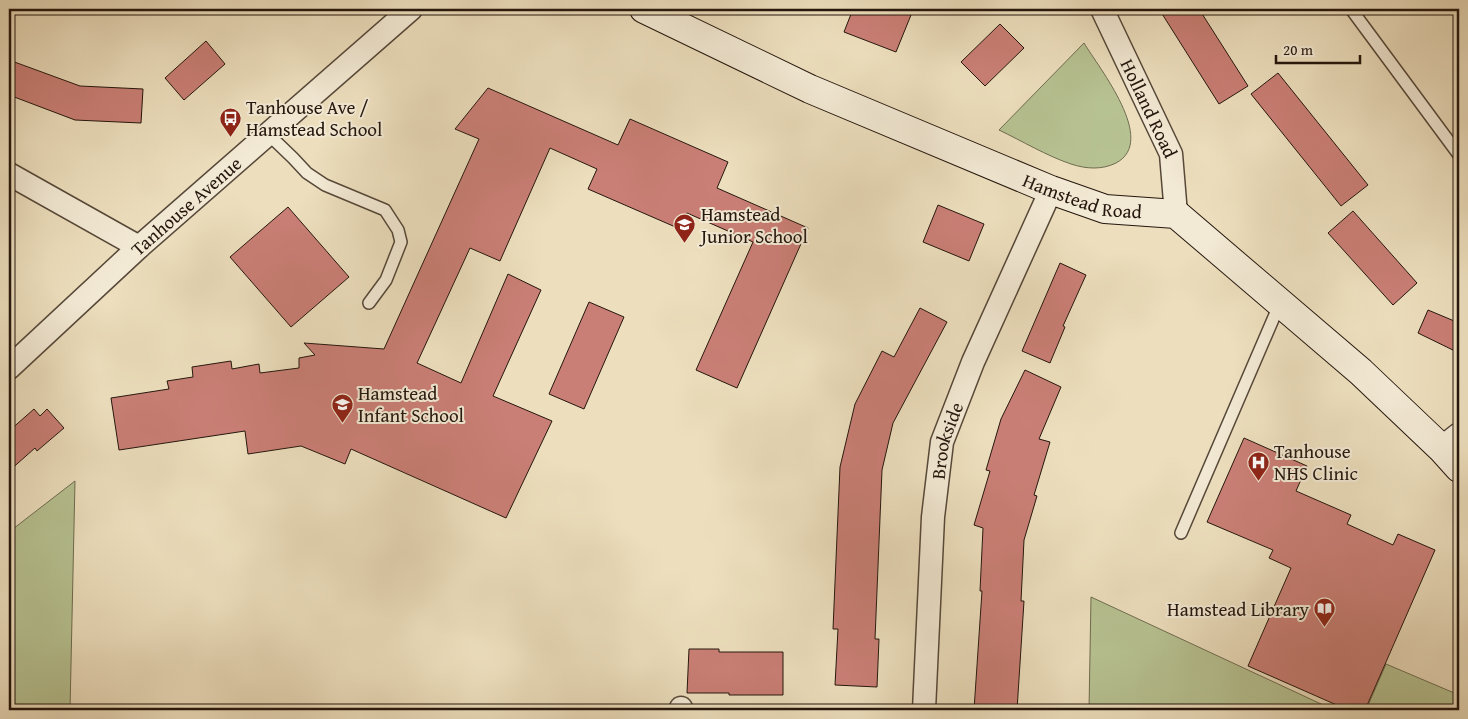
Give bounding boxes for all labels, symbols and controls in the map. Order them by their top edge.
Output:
scale bar [1276,32,1359,64]
text: 20 m [1283,39,1314,60]
street label: Holland Road [1114,54,1185,163]
place label: Tanhouse Ave / Hamstead School [246,93,382,143]
bus stop icon: Tanhouse Ave / Hamstead School [218,106,242,137]
street label: Tanhouse Avenue [124,149,248,262]
street label: Hamstead Road [1019,166,1144,226]
place label: Hamstead Junior School [699,200,808,250]
school or university icon: Hamstead Junior School [673,213,697,244]
place label: Hamstead Infant School [358,379,464,429]
school or university icon: Hamstead Infant School [330,392,354,423]
street label: Brookside [924,398,970,481]
place label: Tanhouse NHS Clinic [1274,437,1358,487]
hospital icon: Tanhouse NHS Clinic [1246,450,1270,481]
place label: Hamstead Library [1167,595,1310,623]
library icon: Hamstead Library [1313,597,1337,628]

